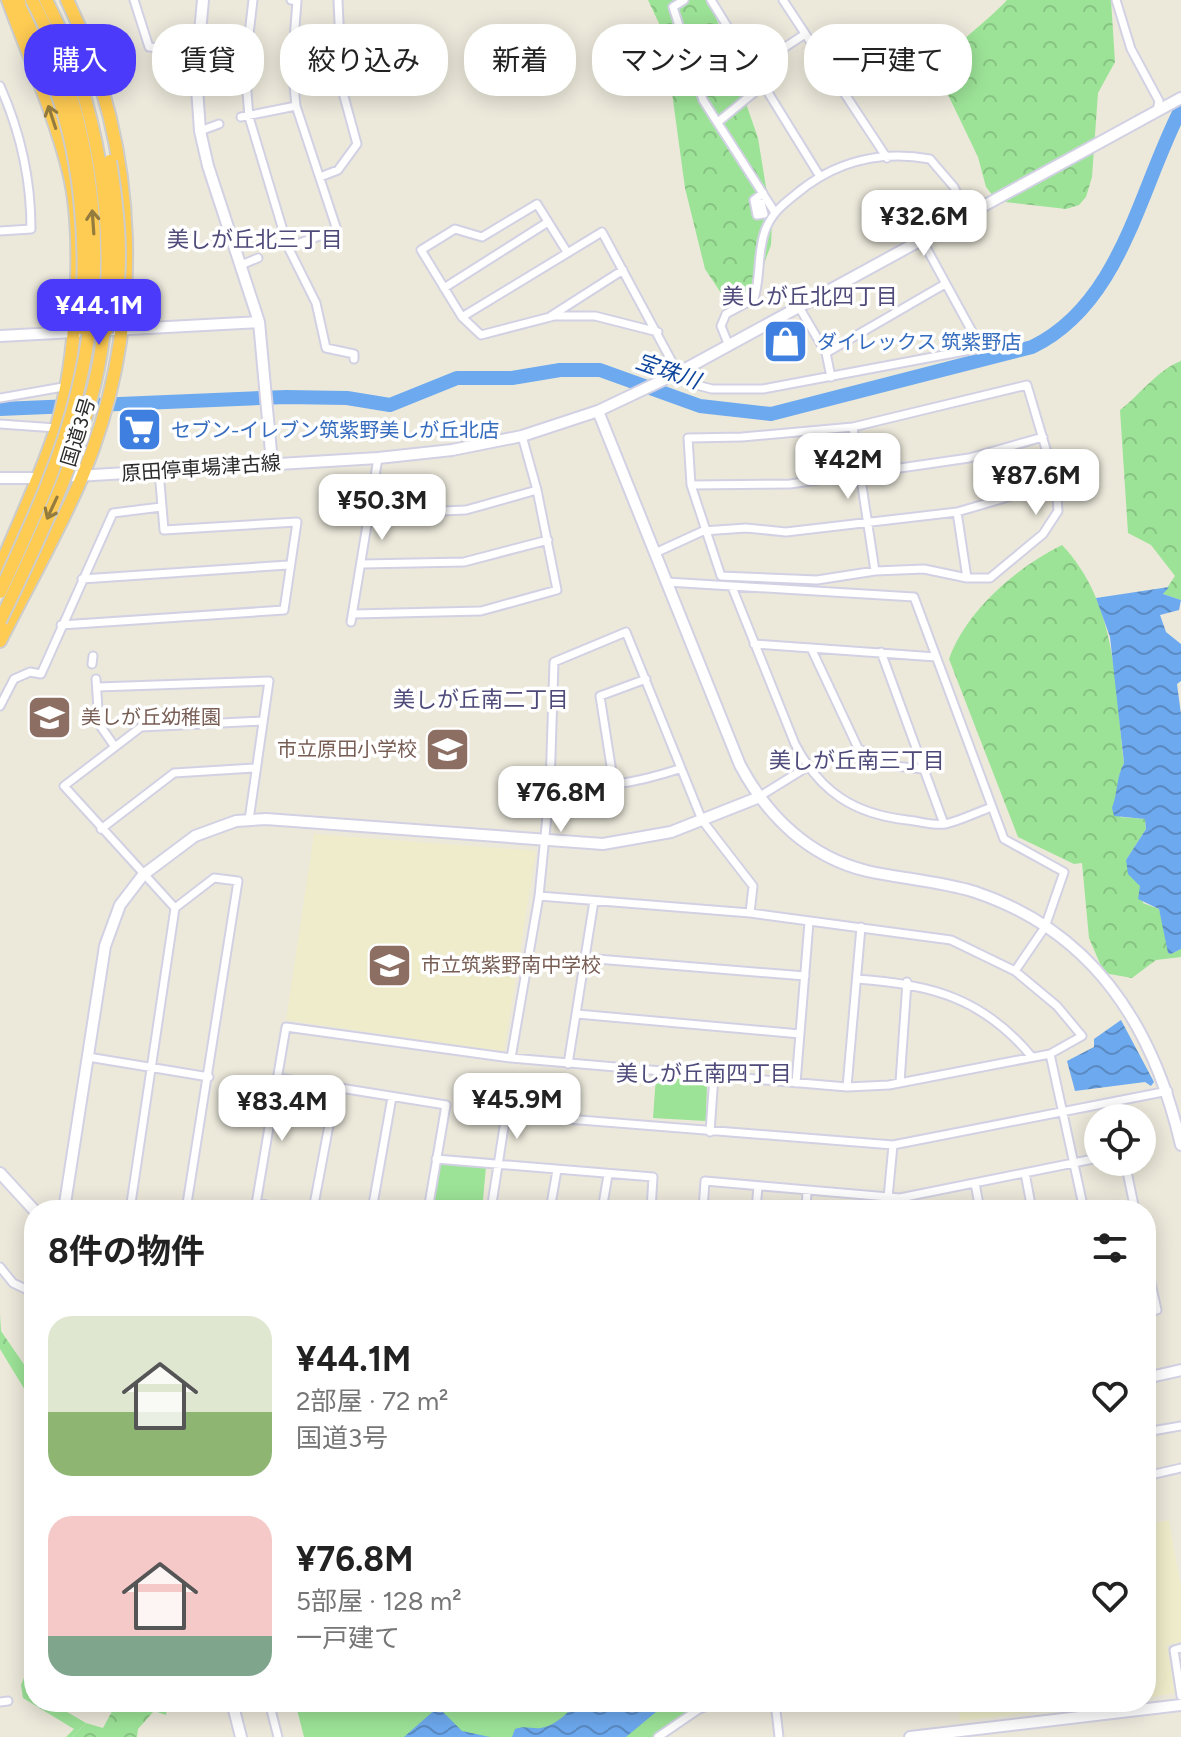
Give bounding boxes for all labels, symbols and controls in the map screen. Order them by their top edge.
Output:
chip: 購入 [24,24,136,96]
chip: 賃貸 [152,24,264,96]
chip: 絞り込み [280,24,448,96]
chip: 新着 [464,24,576,96]
chip: マンション [592,24,788,96]
chip: 一戸建て [804,24,972,96]
one-way arrow [44,104,59,130]
pin: ¥32.6M [859,190,989,258]
text: ¥32.6M [880,200,968,232]
one-way arrow [85,209,100,236]
district label: 美しが丘北三丁目 [167,226,343,253]
pin: ¥44.1M [34,279,164,347]
district label: 美しが丘北四丁目 [722,283,898,310]
text: ¥44.1M [55,289,143,321]
shop icon: ダイレックス 筑紫野店 [762,318,810,366]
place label: ダイレックス 筑紫野店 [817,330,1021,354]
water label: 宝珠川 [632,347,705,395]
street label: 国道3号 [56,395,100,469]
supermarket icon: セブン-イレブン筑紫野美しが丘北店 [116,406,164,454]
place label: セブン-イレブン筑紫野美しが丘北店 [171,418,499,442]
pin: ¥42M [801,433,895,501]
text: ¥42M [813,443,883,475]
pin: ¥87.6M [971,449,1101,517]
street label: 原田停車場津古線 [120,450,282,486]
text: ¥87.6M [991,459,1081,491]
pin: ¥50.3M [317,474,447,542]
text: ¥50.3M [337,484,427,516]
one-way arrow [44,496,59,520]
district label: 美しが丘南二丁目 [393,686,569,713]
school or university icon: 美しが丘幼稚園 [26,693,74,741]
place label: 美しが丘幼稚園 [81,705,221,729]
school or university icon: 市立原田小学校 [424,725,472,773]
place label: 市立原田小学校 [277,737,417,761]
district label: 美しが丘南三丁目 [769,747,945,774]
pin: ¥76.8M [496,766,626,834]
text: ¥76.8M [516,776,606,808]
school or university icon: 市立筑紫野南中学校 [366,941,414,989]
place label: 市立筑紫野南中学校 [421,953,601,977]
district label: 美しが丘南四丁目 [616,1060,792,1087]
pin: ¥45.9M [452,1073,582,1141]
pin: ¥83.4M [217,1075,347,1143]
text: ¥45.9M [472,1083,562,1115]
text: ¥83.4M [236,1085,328,1117]
map controls [1084,1104,1156,1176]
button: locate [1084,1104,1156,1176]
icon: filters [1088,1226,1132,1270]
text: 8件の物件 [48,1231,205,1272]
text: ¥44.1M [296,1339,411,1380]
icon: home [112,1348,208,1444]
icon: heart [1088,1374,1132,1418]
text: 2部屋 · 72 m² [296,1385,448,1417]
text: 国道3号 [296,1422,388,1454]
text: ¥76.8M [296,1539,413,1580]
icon: home [112,1548,208,1644]
icon: heart [1088,1574,1132,1618]
text: 5部屋 · 128 m² [296,1585,462,1617]
text: 一戸建て [296,1622,400,1654]

